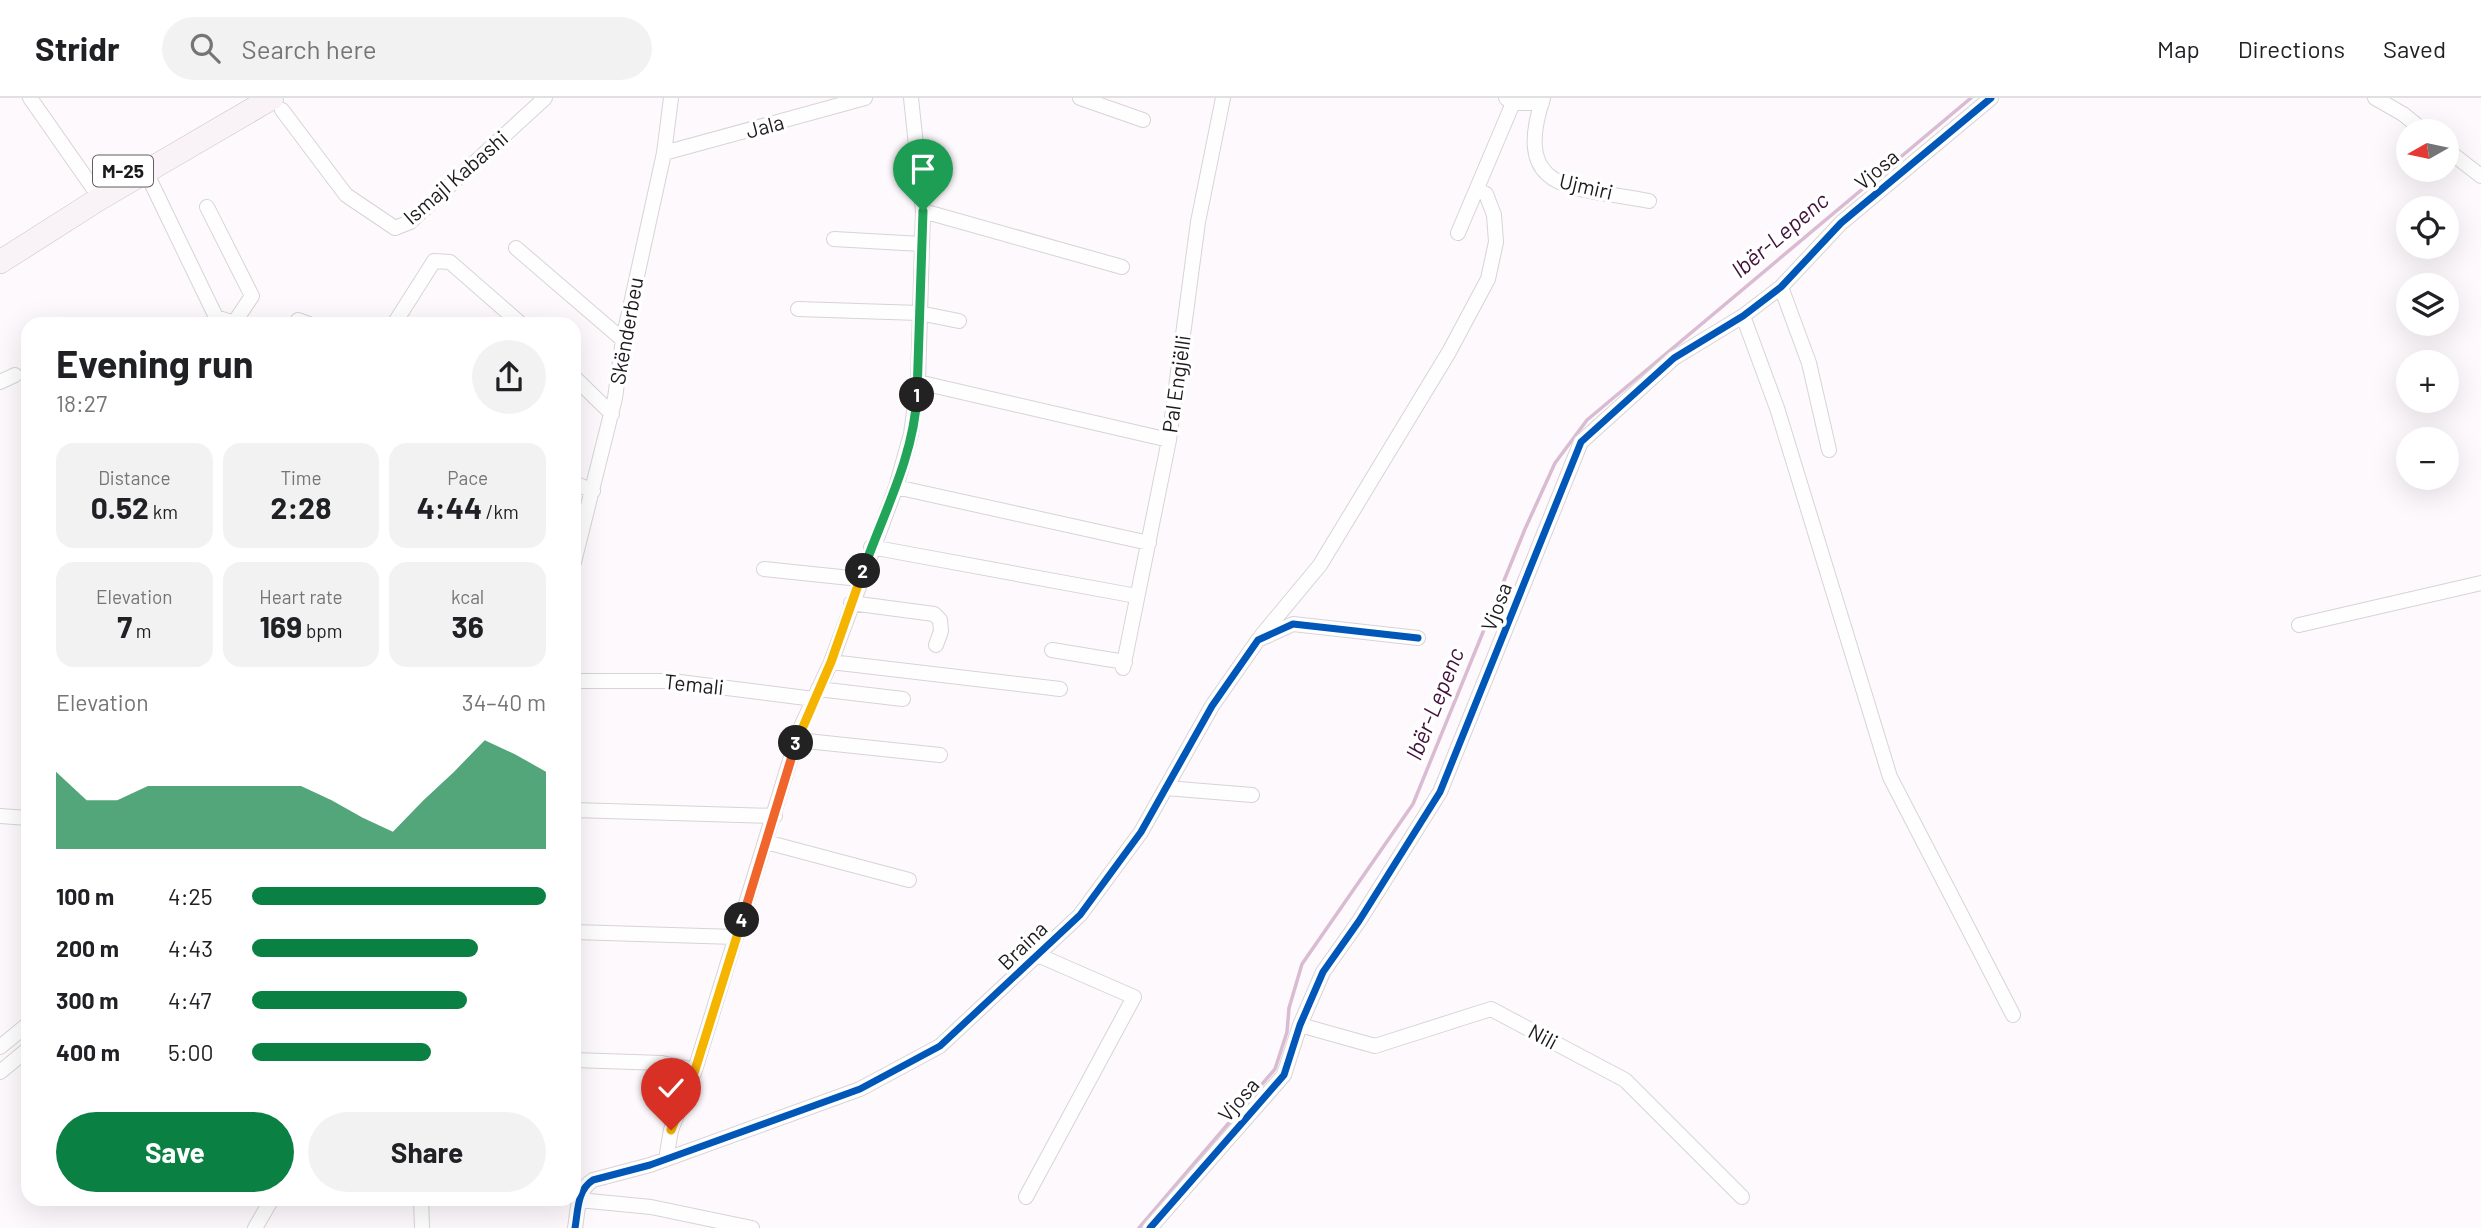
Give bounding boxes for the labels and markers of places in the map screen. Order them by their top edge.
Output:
pin [893,139,953,211]
pin: 1 [900,378,934,412]
pin: 2 [846,554,880,588]
pin: 3 [778,726,814,760]
pin: 4 [724,902,760,938]
pin [641,1058,701,1130]

